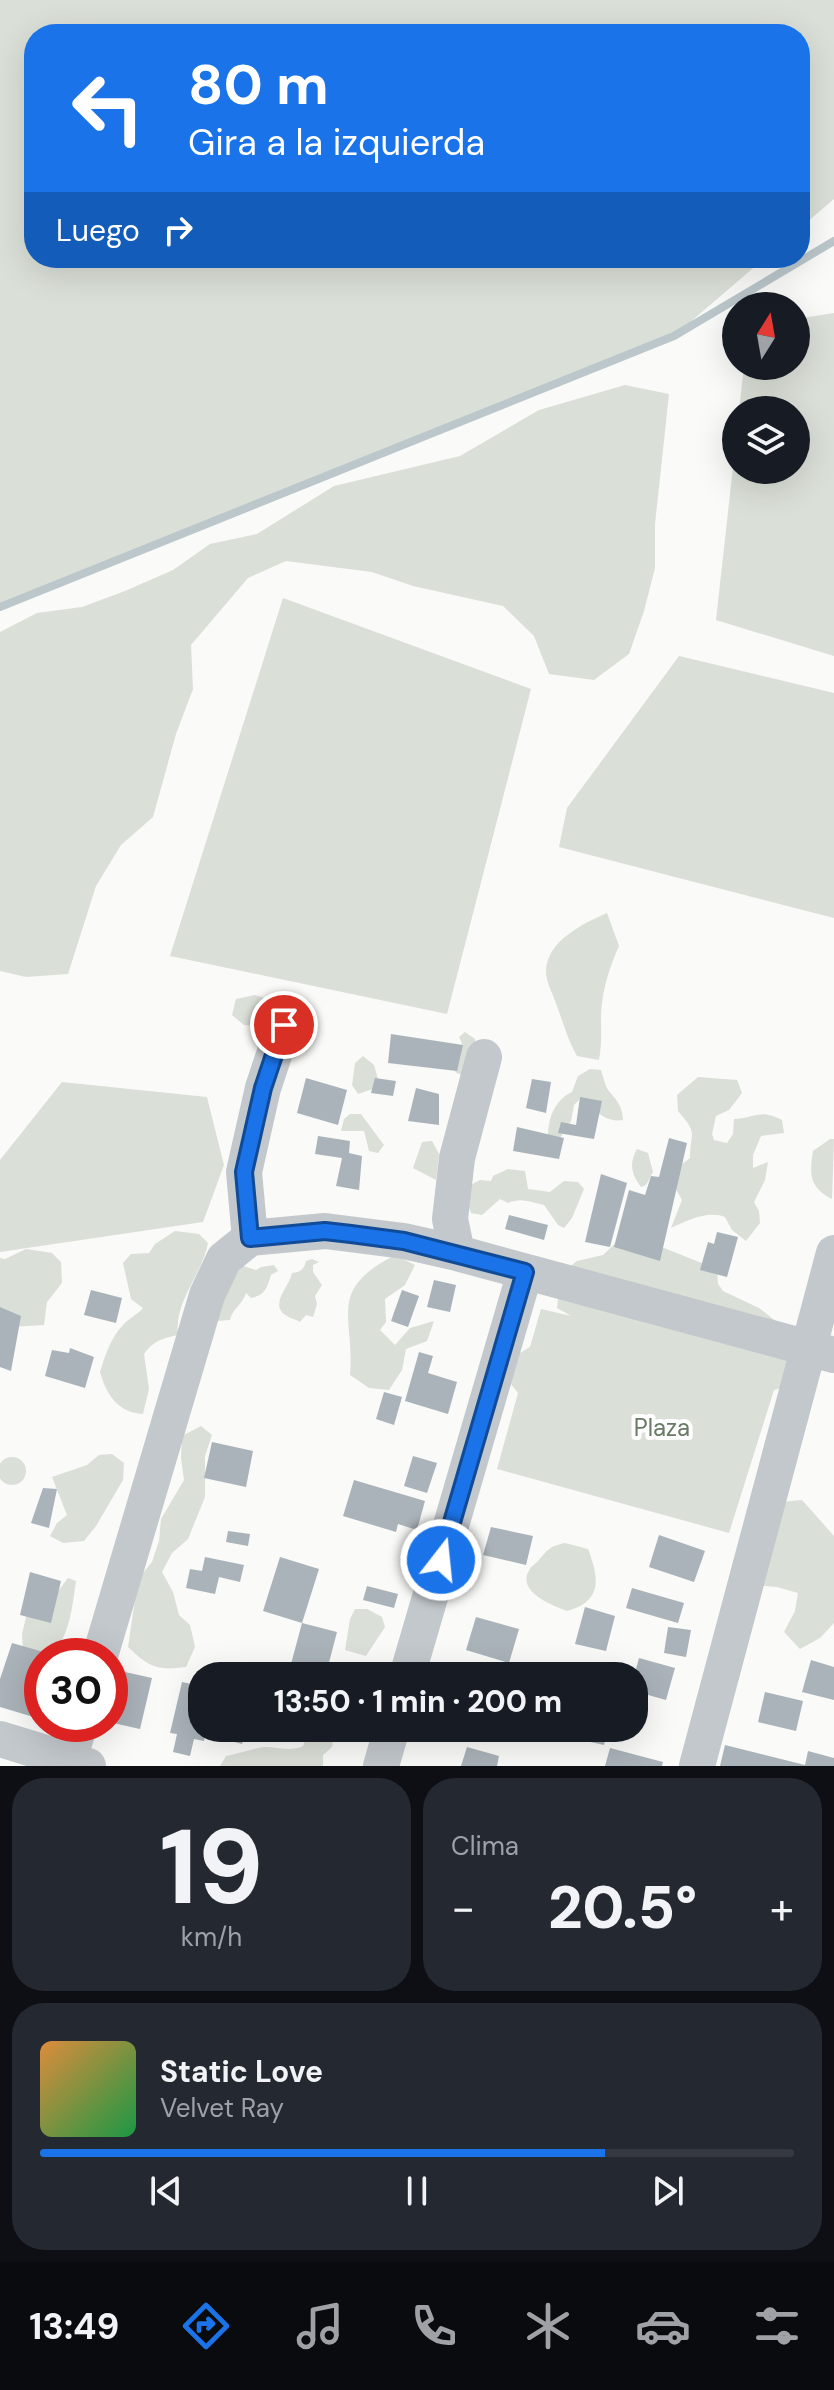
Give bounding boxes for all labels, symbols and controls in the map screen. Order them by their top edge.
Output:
text: 80 m [188,48,329,121]
icon: left [56,56,160,160]
text: Gira a la izquierda [188,119,485,166]
icon: right [156,208,200,252]
text: Luego [56,211,140,250]
north arrow [722,292,810,380]
map controls [722,292,810,484]
button: layers [722,396,810,484]
pin [250,991,318,1059]
icon: arrive [262,1003,306,1047]
park label: Plaza [634,1412,690,1443]
position arrow [399,1518,483,1602]
speed limit sign: 30 [24,1638,128,1742]
text: 13:50 · 1 min · 200 m [274,1682,562,1721]
text: 19 [160,1800,263,1935]
text: Clima [451,1829,519,1863]
text: 20.5° [548,1868,697,1947]
text: − [451,1879,475,1937]
text: + [770,1879,794,1937]
text: km/h [181,1920,242,1954]
text: Static Love [160,2052,323,2091]
text: Velvet Ray [160,2091,284,2125]
icon: previous [144,2169,188,2213]
icon: pause [395,2169,439,2213]
icon: next [646,2169,690,2213]
icon: directions [178,2298,234,2354]
icon: music [292,2298,348,2354]
icon: phone [406,2298,462,2354]
icon: climate [520,2298,576,2354]
icon: car [635,2298,691,2354]
icon: filters [749,2298,805,2354]
text: 13:49 [29,2303,119,2350]

